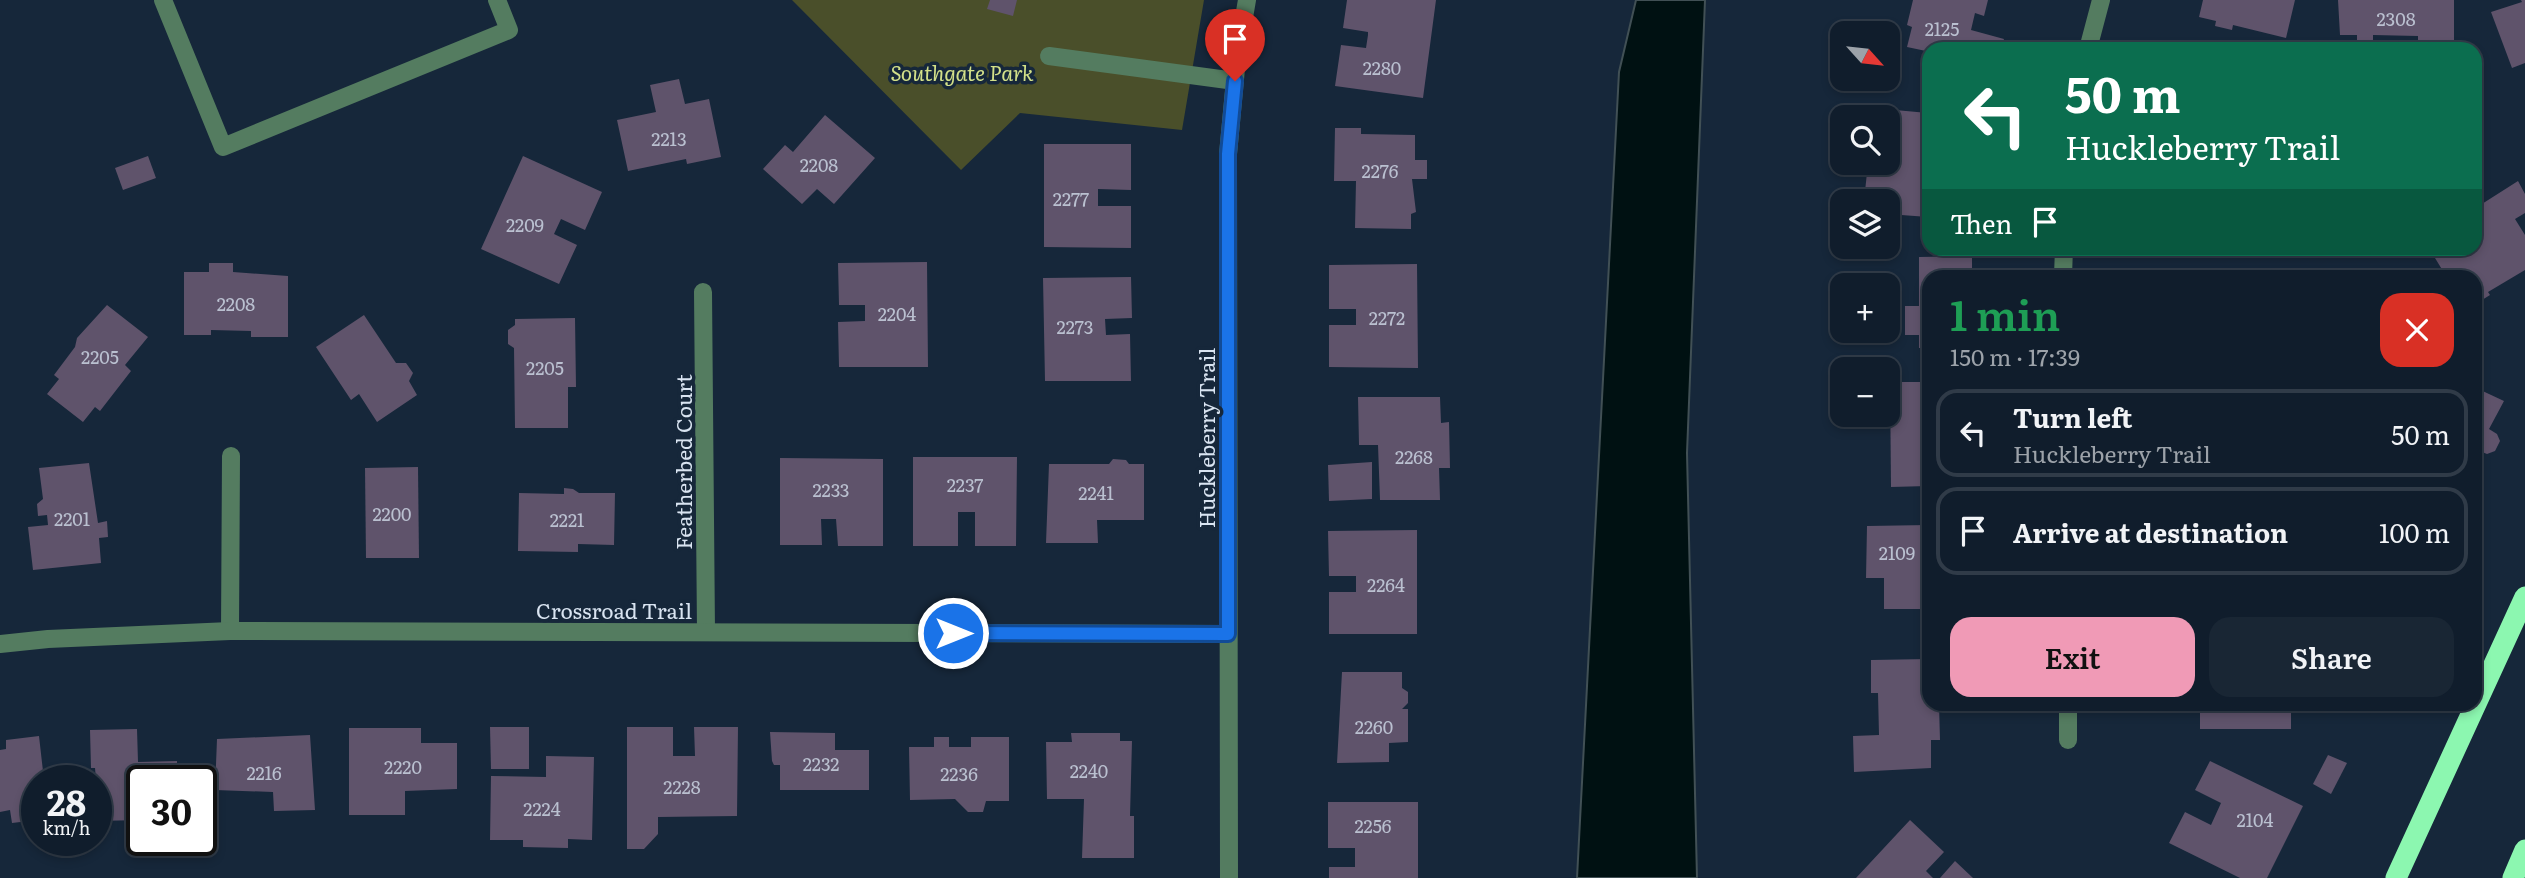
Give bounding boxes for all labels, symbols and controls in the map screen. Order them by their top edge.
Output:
house number: 2308 [2376,5,2416,32]
pin [1205,9,1265,81]
house number: 2125 [1925,15,1959,42]
icon: arrive [1216,20,1254,58]
north arrow [1830,21,1900,91]
map controls [1830,21,1900,427]
house number: 2280 [1363,54,1401,81]
text: 50 m [2065,55,2181,128]
park label: Southgate Park [890,56,1034,87]
icon: left [1950,70,2041,161]
button: search [1830,105,1900,175]
text: Huckleberry Trail [2065,122,2340,170]
house number: 2213 [651,125,687,152]
house number: 2208 [800,151,838,178]
house number: 2276 [1362,157,1399,184]
house number: 2277 [1053,185,1089,212]
button: layers [1830,189,1900,259]
text: Then [1950,203,2012,242]
icon: arrive [2026,203,2064,241]
house number: 2209 [506,211,544,238]
button: + [1830,273,1900,343]
text: 1 min [1950,282,2060,344]
house number: 2208 [217,290,255,317]
button: close [2380,293,2454,367]
house number: 2204 [878,300,916,327]
house number: 2272 [1369,304,1405,331]
house number: 2273 [1057,313,1093,340]
text: 150 m · 17:39 [1950,339,2080,373]
house number: 2205 [81,343,119,370]
street label: Huckleberry Trail [1190,348,1221,528]
house number: 2205 [526,354,564,381]
button: − [1830,357,1900,427]
street label: Featherbed Court [667,374,698,550]
text: Turn left [2013,397,2132,436]
icon: left [1954,414,1992,452]
text: 50 m [2391,414,2450,453]
text: Huckleberry Trail [2013,436,2211,470]
house number: 2268 [1395,443,1433,470]
house number: 2237 [947,471,983,498]
house number: 2233 [812,476,850,503]
house number: 2241 [1078,479,1114,506]
house number: 2200 [372,500,412,527]
house number: 2201 [54,505,90,532]
house number: 2221 [550,506,584,533]
icon: arrive [1954,512,1992,550]
text: Arrive at destination [2013,512,2288,551]
text: 100 m [2379,512,2450,551]
house number: 2109 [1879,539,1915,566]
house number: 2264 [1367,571,1405,598]
street label: Crossroad Trail [536,594,692,625]
position arrow [916,596,990,670]
button: Exit [1950,617,2195,697]
button: Share [2209,617,2454,697]
house number: 2260 [1355,713,1393,740]
house number: 2232 [803,750,839,777]
house number: 2220 [384,753,422,780]
house number: 2240 [1070,757,1108,784]
house number: 2216 [246,759,282,786]
house number: 2236 [940,760,978,787]
speed limit sign: 30 [126,765,217,856]
house number: 2228 [663,773,701,800]
text: 28 [47,775,86,827]
house number: 2224 [523,795,561,822]
house number: 2104 [2237,806,2273,833]
house number: 2256 [1354,812,1392,839]
text: km/h [43,814,90,841]

